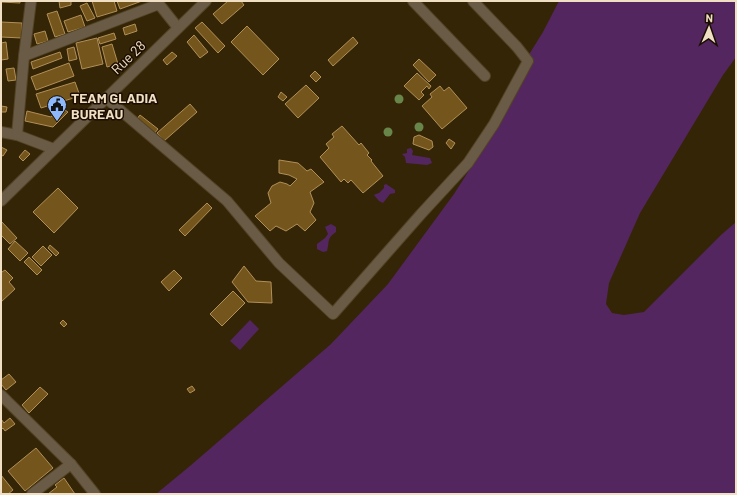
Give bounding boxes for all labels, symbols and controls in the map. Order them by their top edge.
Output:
north arrow [689,8,729,48]
text: N [705,11,713,24]
street label: Rue 28 [107,37,149,77]
place label: TEAM GLADIA BUREAU [71,89,158,122]
public building icon: TEAM GLADIA BUREAU [46,94,68,122]

